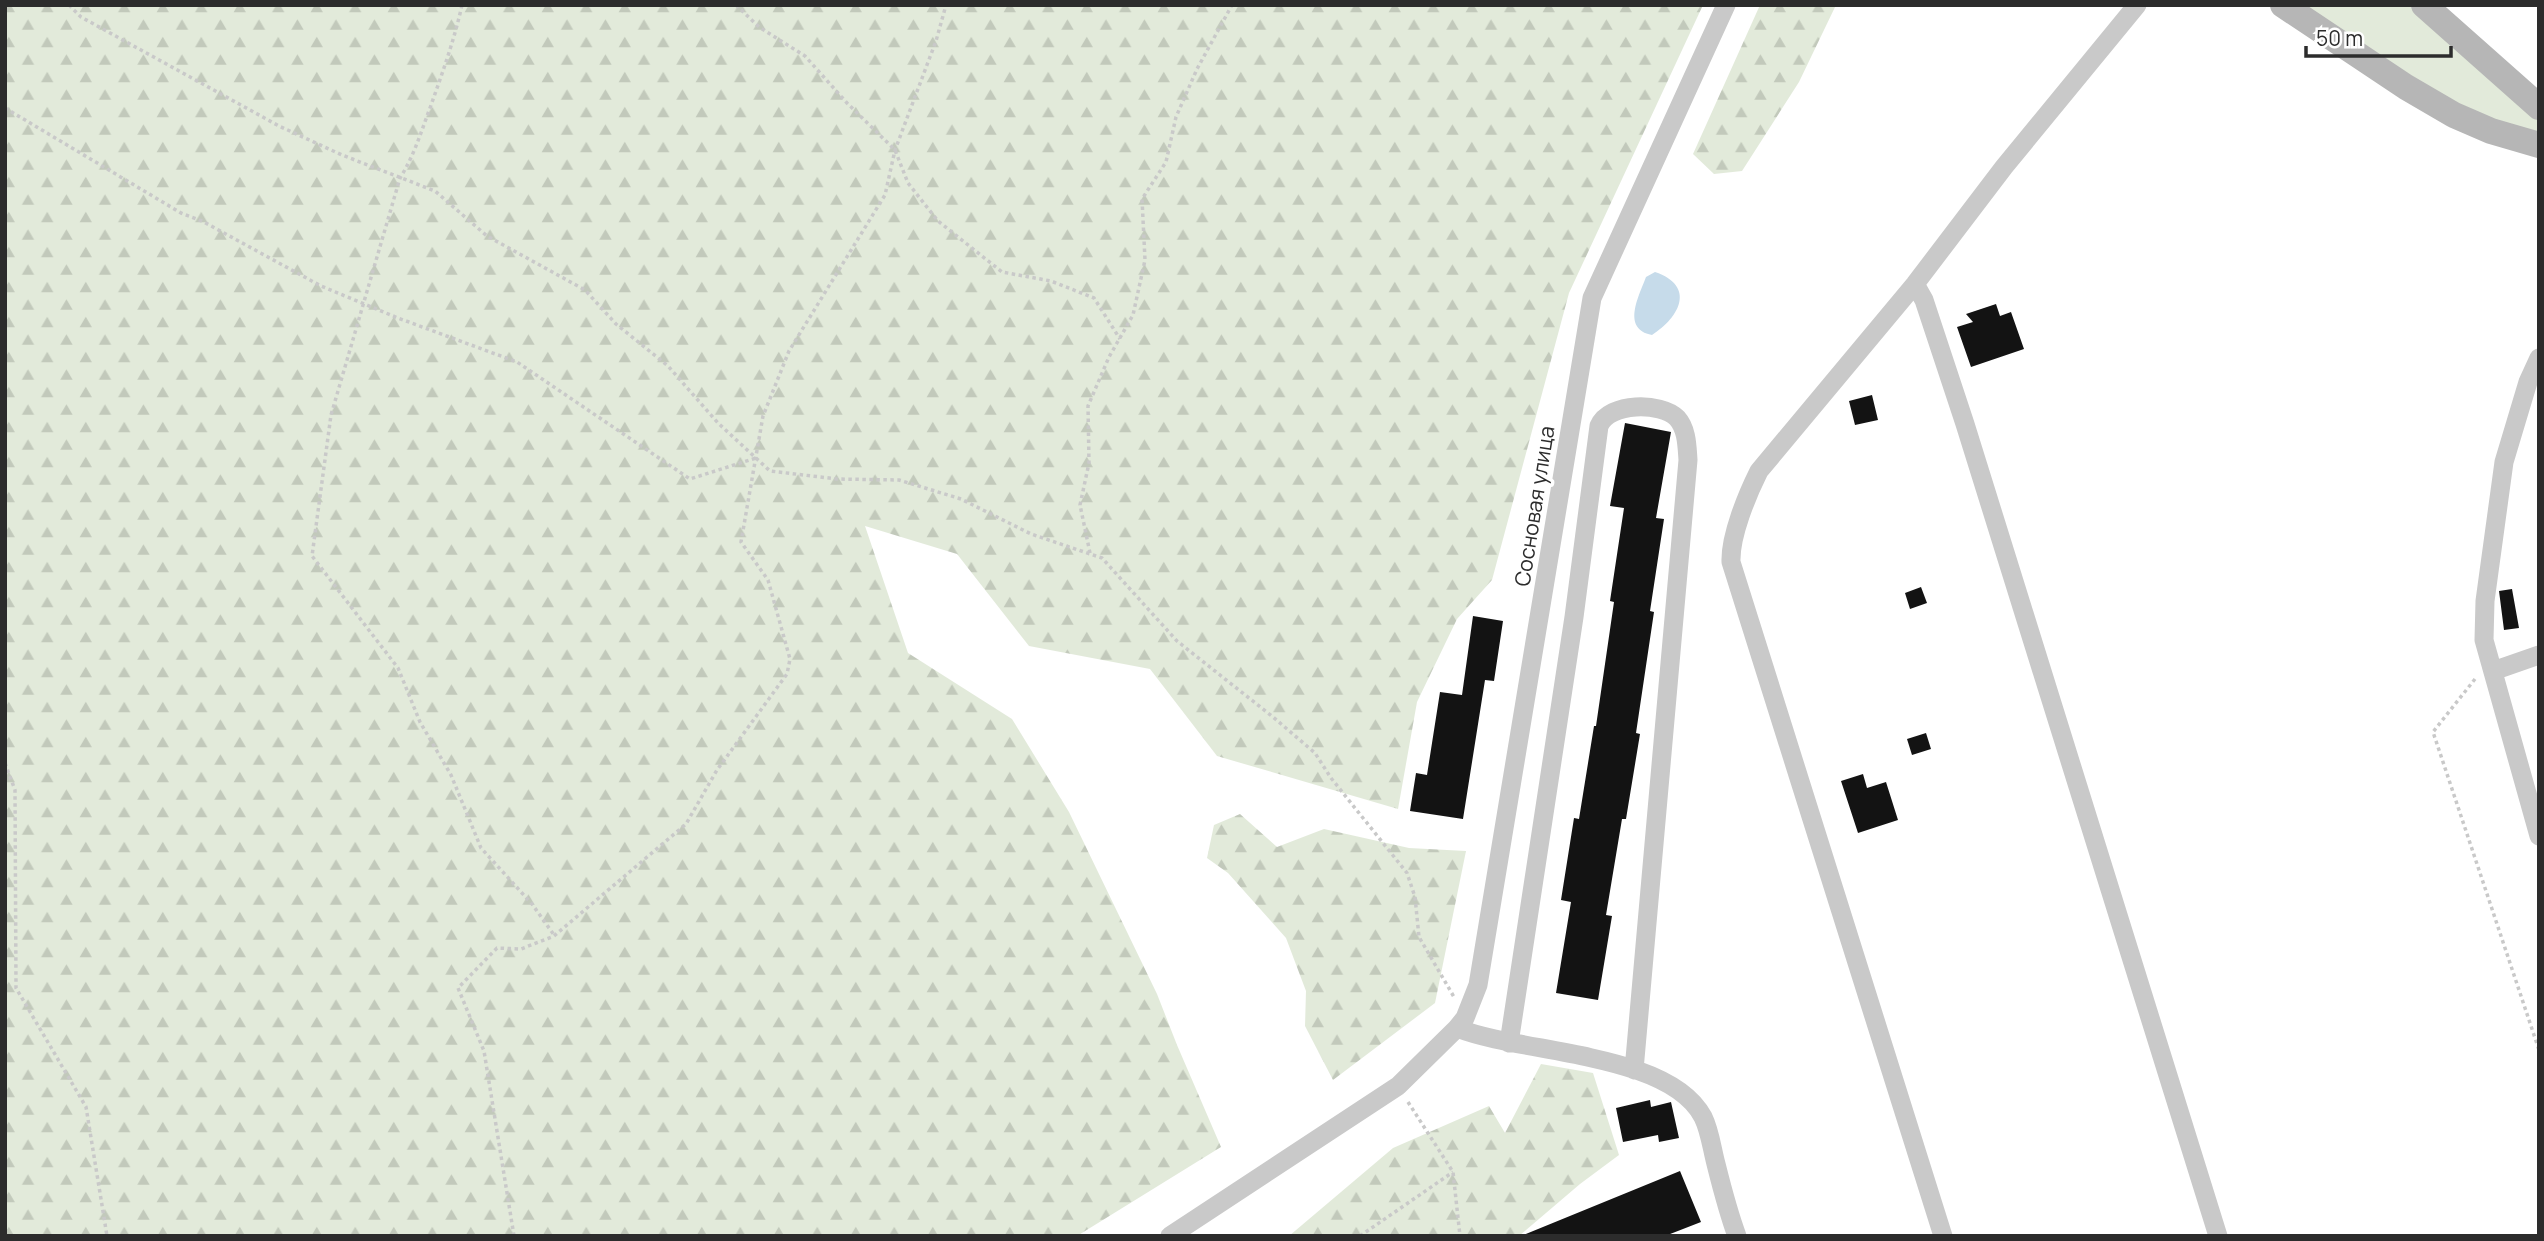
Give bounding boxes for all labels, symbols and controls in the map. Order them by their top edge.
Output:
scale bar [2306,14,2451,58]
text: 50 m [2316,24,2363,52]
street label: Сосновая улица [1508,424,1560,588]

